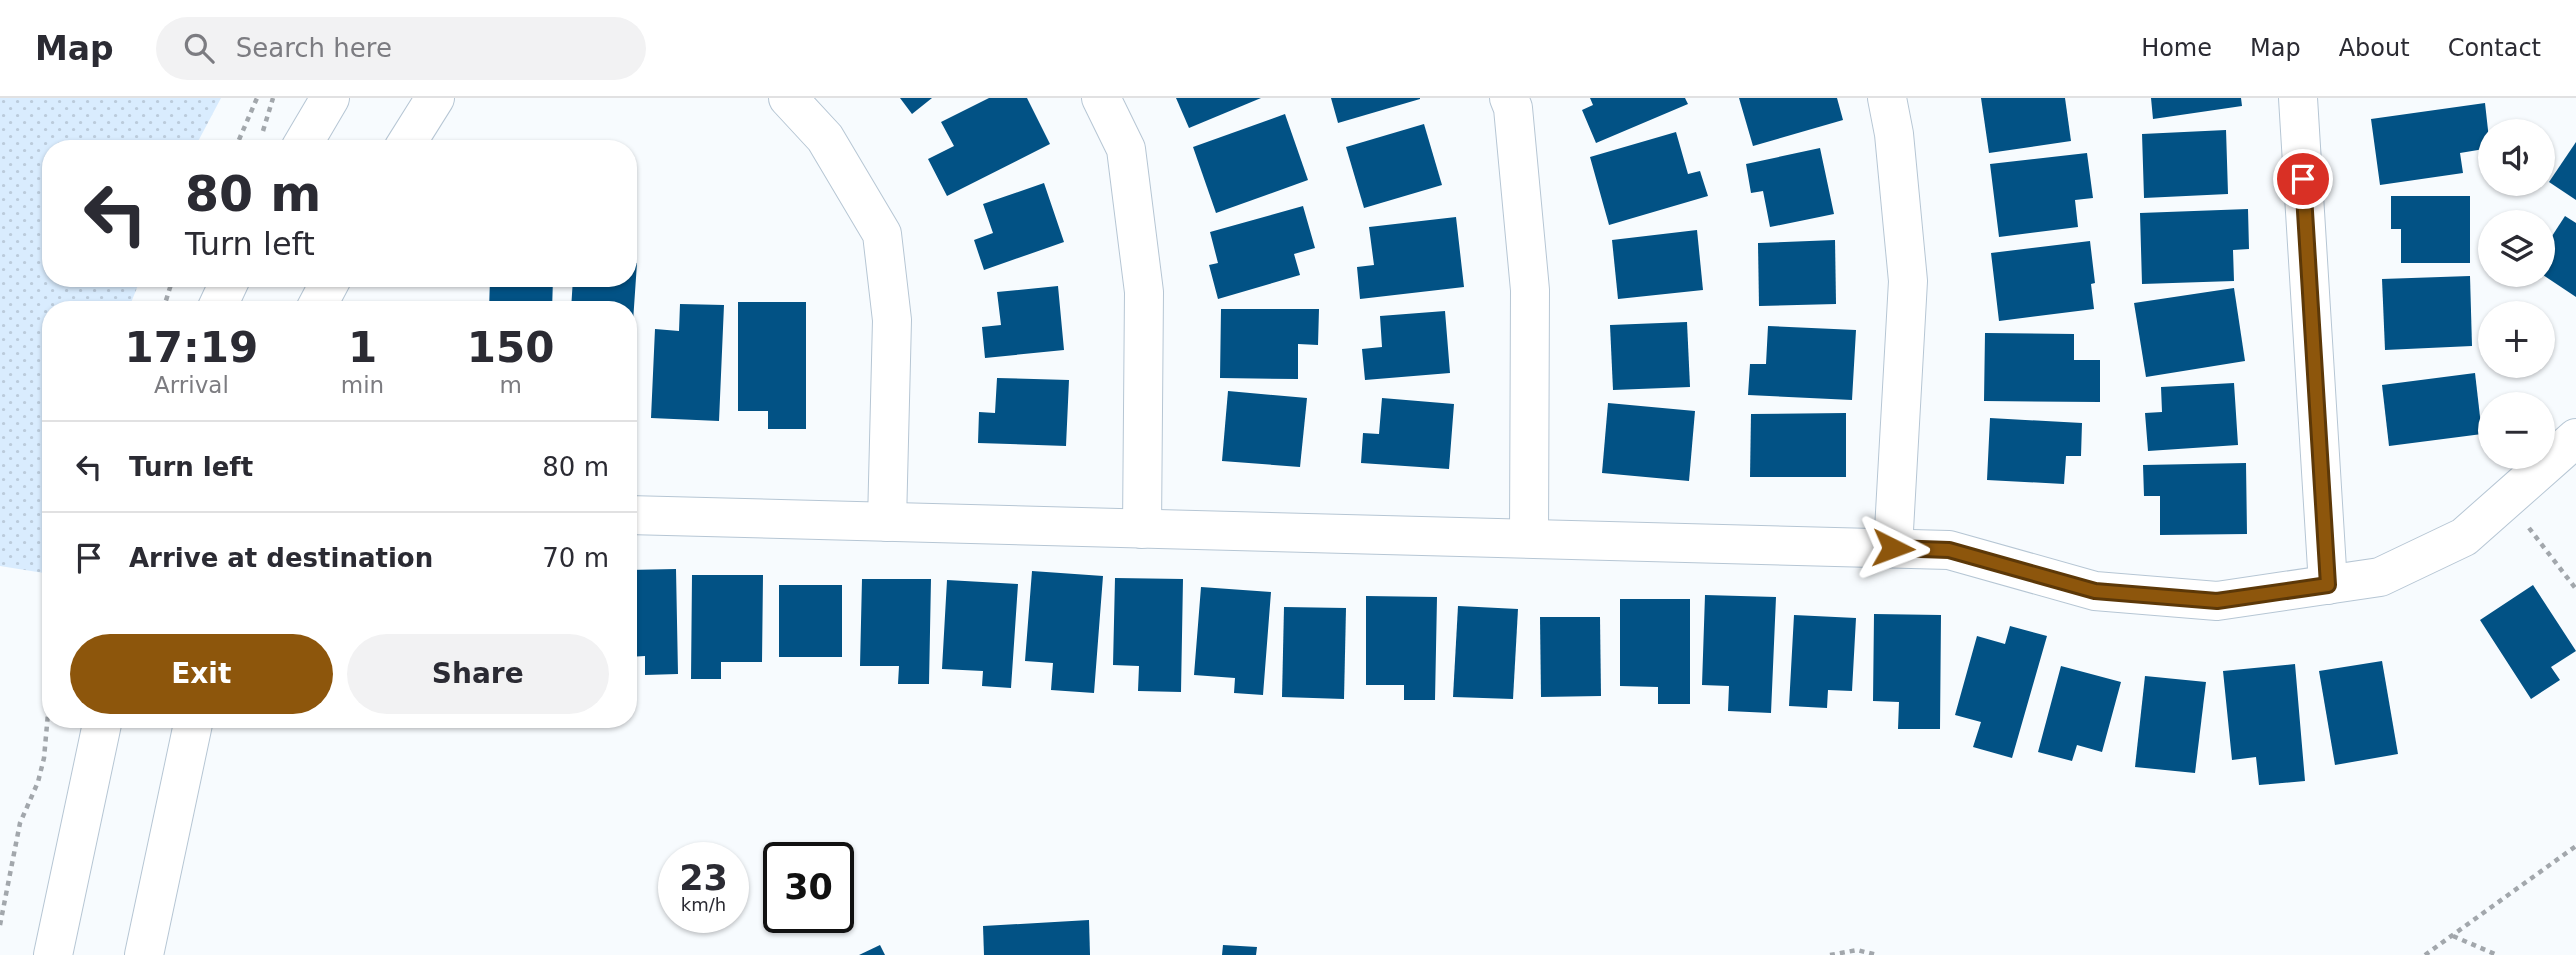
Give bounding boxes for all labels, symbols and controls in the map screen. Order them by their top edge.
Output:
search box [156,17,646,80]
text: Map [35,29,114,68]
icon: search [180,29,218,67]
text: Search here [236,33,392,63]
text: Home [2141,34,2212,62]
text: Map [2250,34,2301,62]
text: About [2339,34,2410,62]
text: Contact [2448,34,2541,62]
map controls [2478,119,2555,469]
button: sound [2478,119,2555,196]
pin [2273,149,2333,209]
icon: arrive [2284,160,2322,198]
text: 80 m [185,166,321,223]
icon: left [70,168,161,259]
button: layers [2478,210,2555,287]
text: Turn left [185,225,315,263]
button: + [2478,301,2555,378]
text: 17:19 [125,323,258,372]
text: 1 [348,323,377,372]
text: 150 [467,323,554,372]
text: Arrival [154,372,229,398]
text: min [341,372,384,398]
text: m [499,372,522,398]
button: − [2478,392,2555,469]
icon: left [70,448,108,486]
text: Turn left [129,452,253,482]
text: 80 m [542,452,609,482]
position arrow [1856,511,1930,585]
icon: arrive [70,539,108,577]
text: Arrive at destination [129,543,433,573]
text: 70 m [542,543,609,573]
button: Exit [70,634,333,714]
button: Share [347,634,609,714]
speed limit sign: 30 [763,842,854,933]
text: 23 [679,858,728,898]
text: km/h [681,894,726,915]

